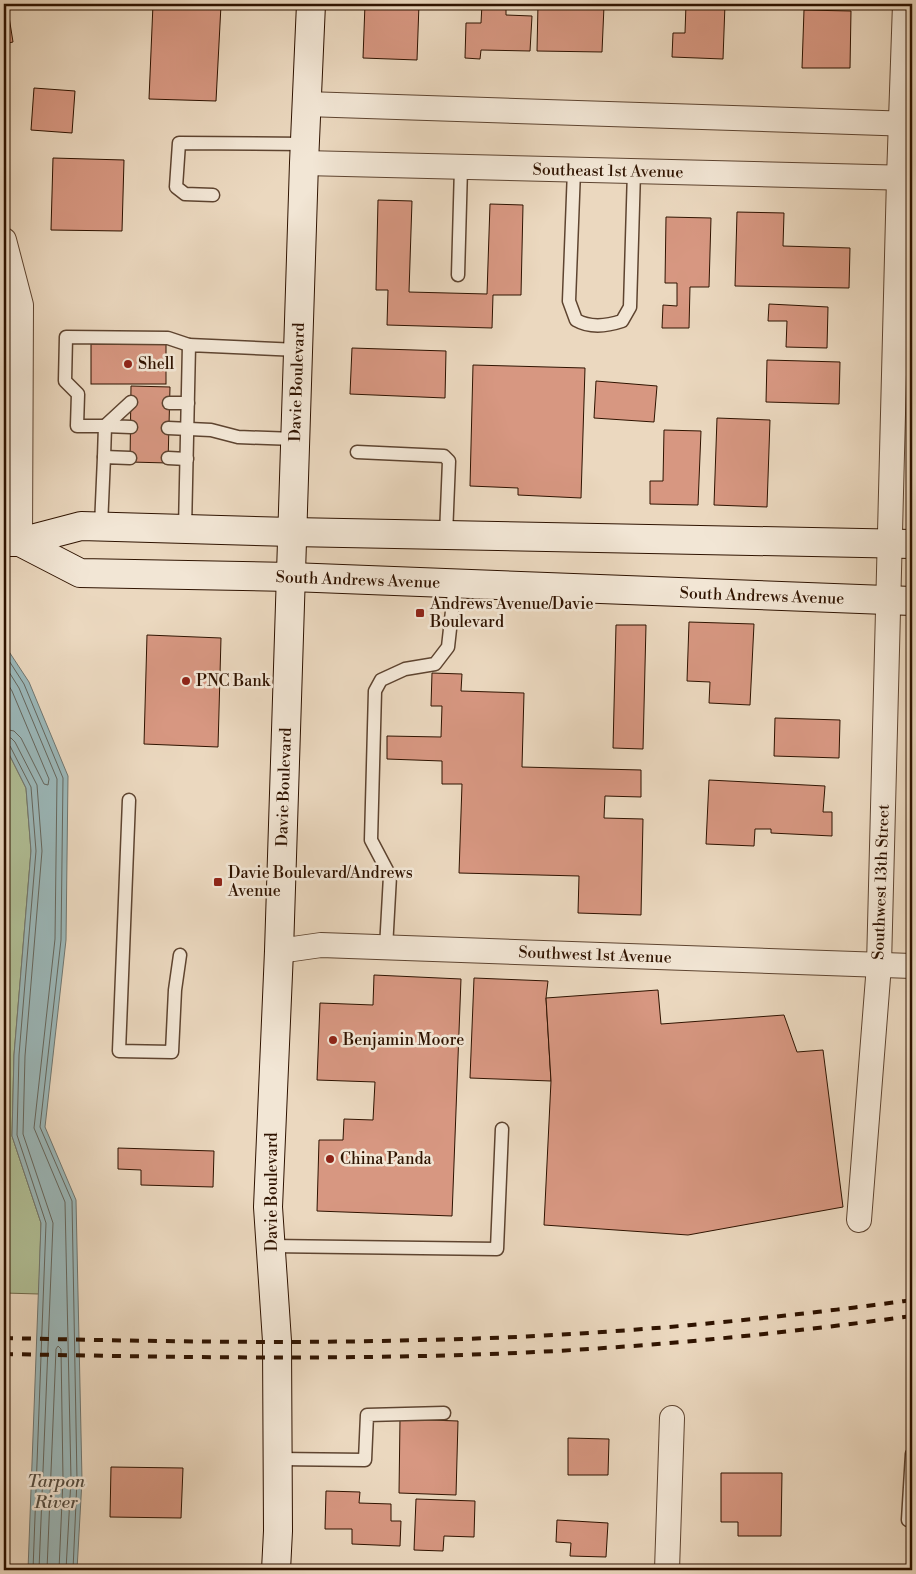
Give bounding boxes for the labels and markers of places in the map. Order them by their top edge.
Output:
place label: Shell [138,354,175,374]
marker: Shell [122,358,134,370]
place label: Andrews Avenue/Davie Boulevard [429,594,594,632]
marker: Andrews Avenue/Davie Boulevard [414,607,426,619]
place label: PNC Bank [196,671,272,691]
marker: PNC Bank [180,675,192,687]
place label: Davie Boulevard/Andrews Avenue [227,863,413,901]
marker: Davie Boulevard/Andrews Avenue [212,876,224,888]
place label: Benjamin Moore [342,1030,464,1050]
marker: Benjamin Moore [327,1034,339,1046]
place label: China Panda [340,1149,433,1169]
marker: China Panda [324,1153,336,1165]

